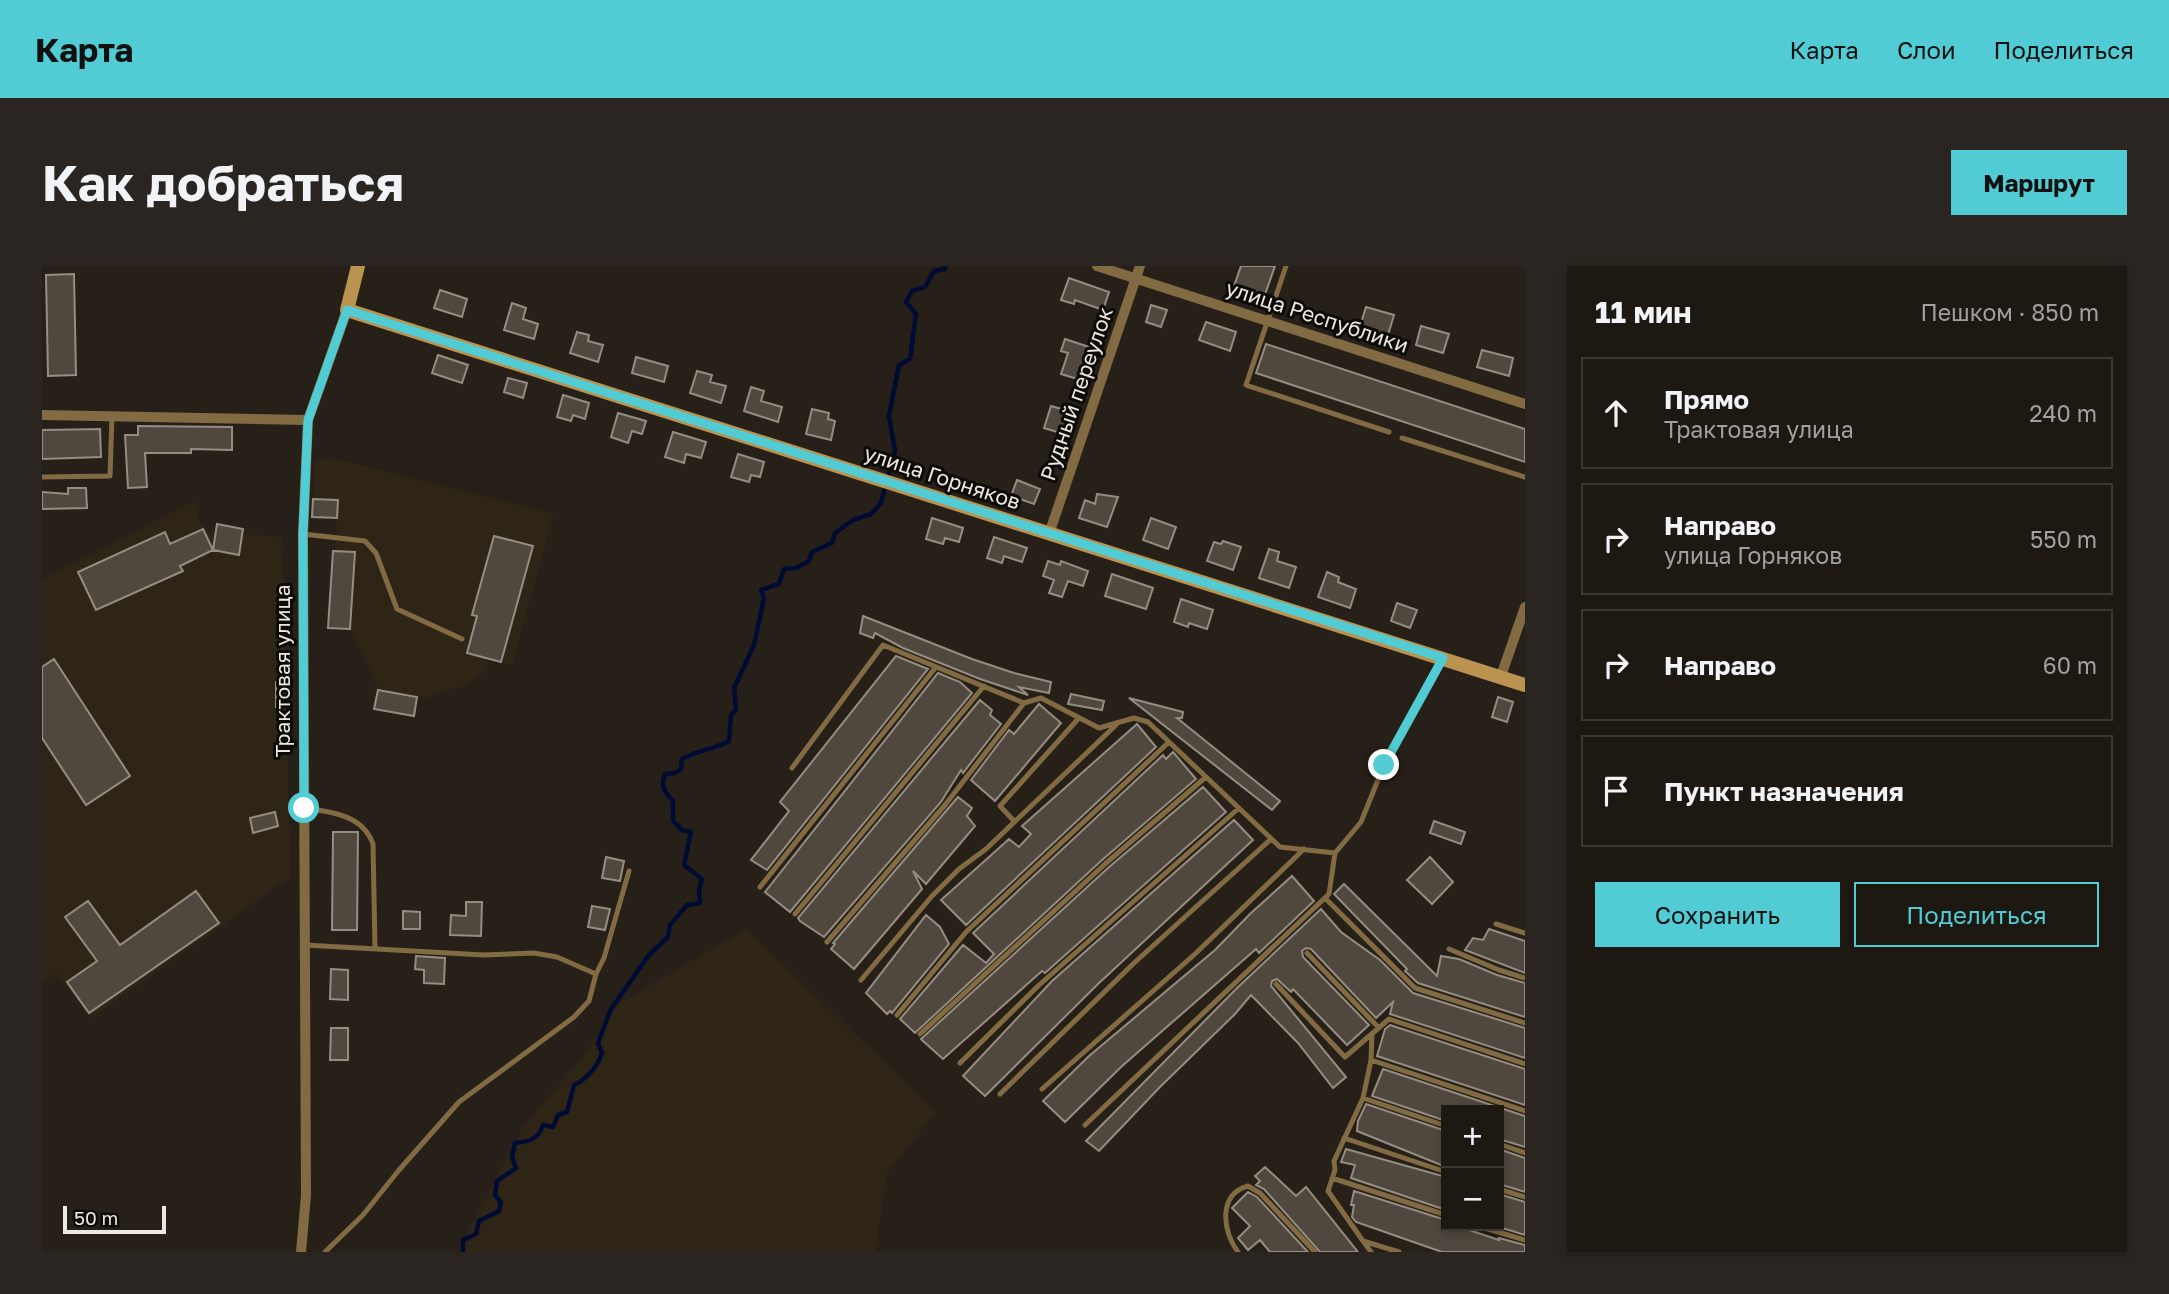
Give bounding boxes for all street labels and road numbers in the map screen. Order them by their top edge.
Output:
street label: улица Республики [1223,274,1412,358]
street label: Рудный переулок [1034,303,1118,484]
street label: улица Горняков [861,440,1024,515]
street label: Трактовая улица [269,584,295,758]

